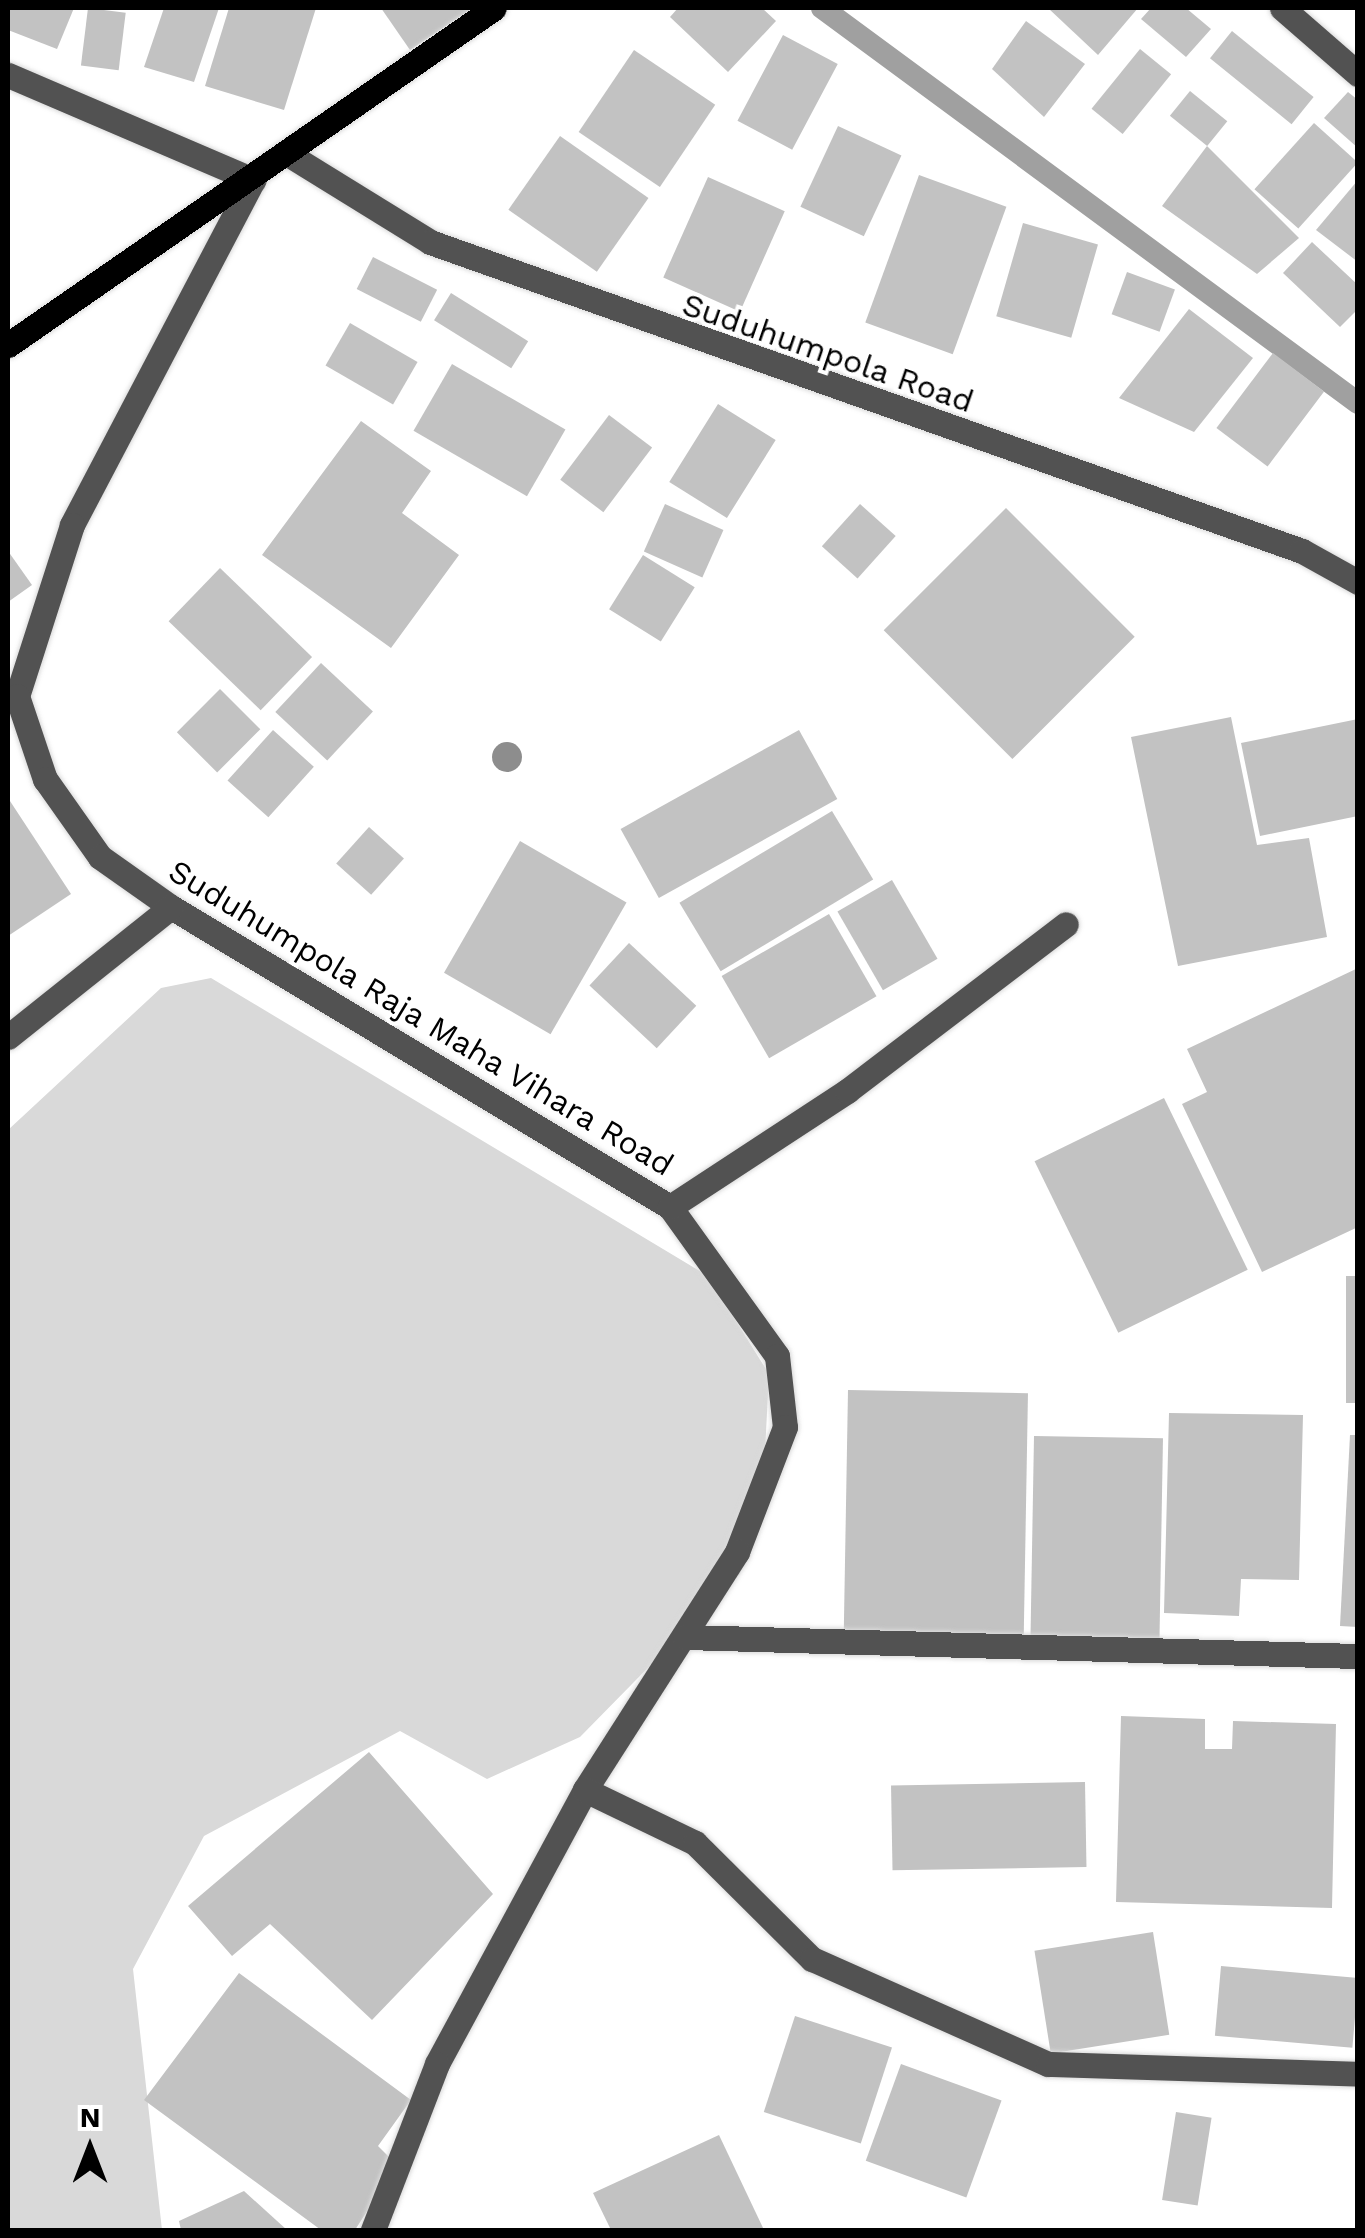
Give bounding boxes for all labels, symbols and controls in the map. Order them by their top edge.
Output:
street label: Suduhumpola Road [677,285,979,421]
street label: Suduhumpola Raja Maha Vihara Road [160,851,682,1185]
north arrow [40,2098,140,2198]
text: N [80,2101,100,2134]

